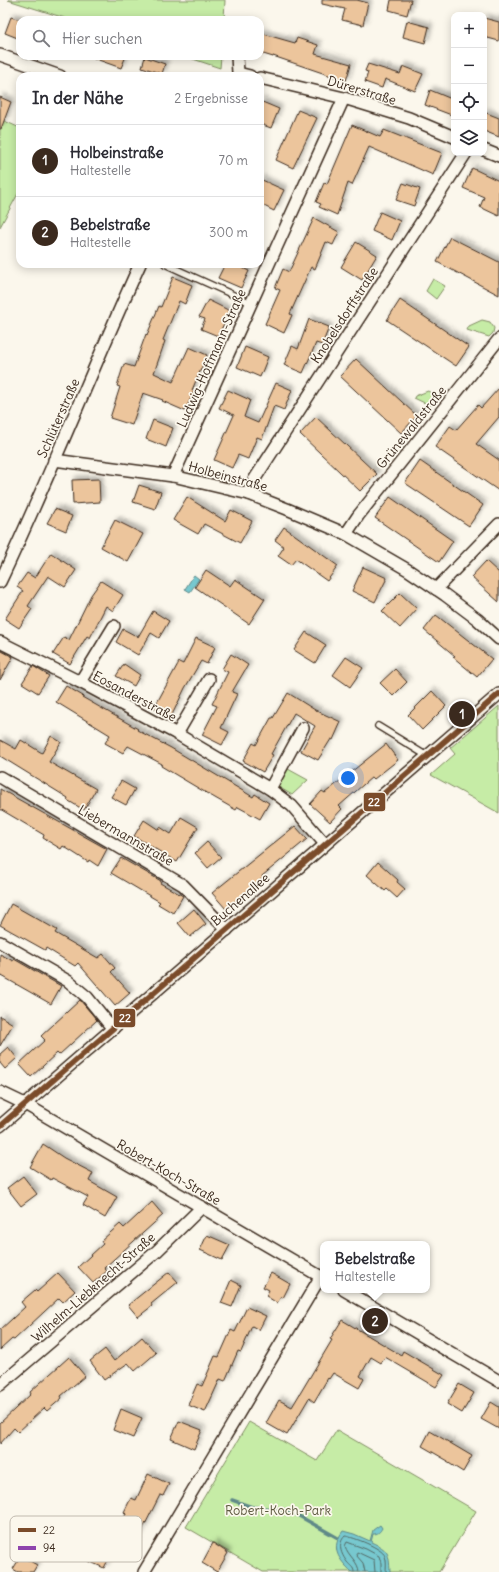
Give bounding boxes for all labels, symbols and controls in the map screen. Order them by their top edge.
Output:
map controls [451,12,487,156]
button: + [451,12,487,48]
search box [16,16,264,60]
icon: search [30,27,52,49]
text: Hier suchen [62,29,142,48]
button: − [451,48,487,84]
street label: Dürerstraße [325,72,398,109]
button: locate [451,84,487,120]
text: In der Nähe [32,87,124,109]
text: 2 Ergebnisse [174,90,248,107]
button: layers [451,120,487,156]
text: Holbeinstraße [70,143,164,162]
text: 1 [42,152,48,169]
text: 70 m [219,152,248,169]
text: Haltestelle [70,162,131,179]
text: Bebelstraße [70,215,150,234]
text: 2 [41,224,49,241]
text: 300 m [209,224,248,241]
text: Haltestelle [70,234,131,251]
street label: Knobelsdorffstraße [307,264,382,367]
street label: Ludwig-Hoffmann-Straße [173,286,250,430]
street label: Schlüterstraße [33,376,84,461]
street label: Grünewaldstraße [373,382,450,472]
street label: Holbeinstraße [186,458,269,495]
street label: Eosanderstraße [90,667,180,726]
pin: 1 [449,699,475,729]
your location [338,768,358,788]
line badge: 22 [363,792,386,812]
text: 22 [368,795,380,809]
street label: Liebermannstraße [75,801,176,870]
street label: Buchenallee [208,869,273,929]
line badge: 22 [113,1008,136,1028]
text: 22 [119,1011,131,1025]
street label: Robert-Koch-Straße [114,1136,224,1209]
street label: Wilhelm-Liebknecht-Straße [28,1229,159,1346]
popup [320,1241,430,1293]
text: Bebelstraße [335,1249,415,1268]
text: Haltestelle [335,1268,396,1285]
pin: 2 [362,1306,388,1336]
park label: Robert-Koch-Park [225,1502,331,1519]
legend [10,1516,142,1562]
text: 22 [43,1523,55,1537]
text: 94 [43,1541,56,1555]

